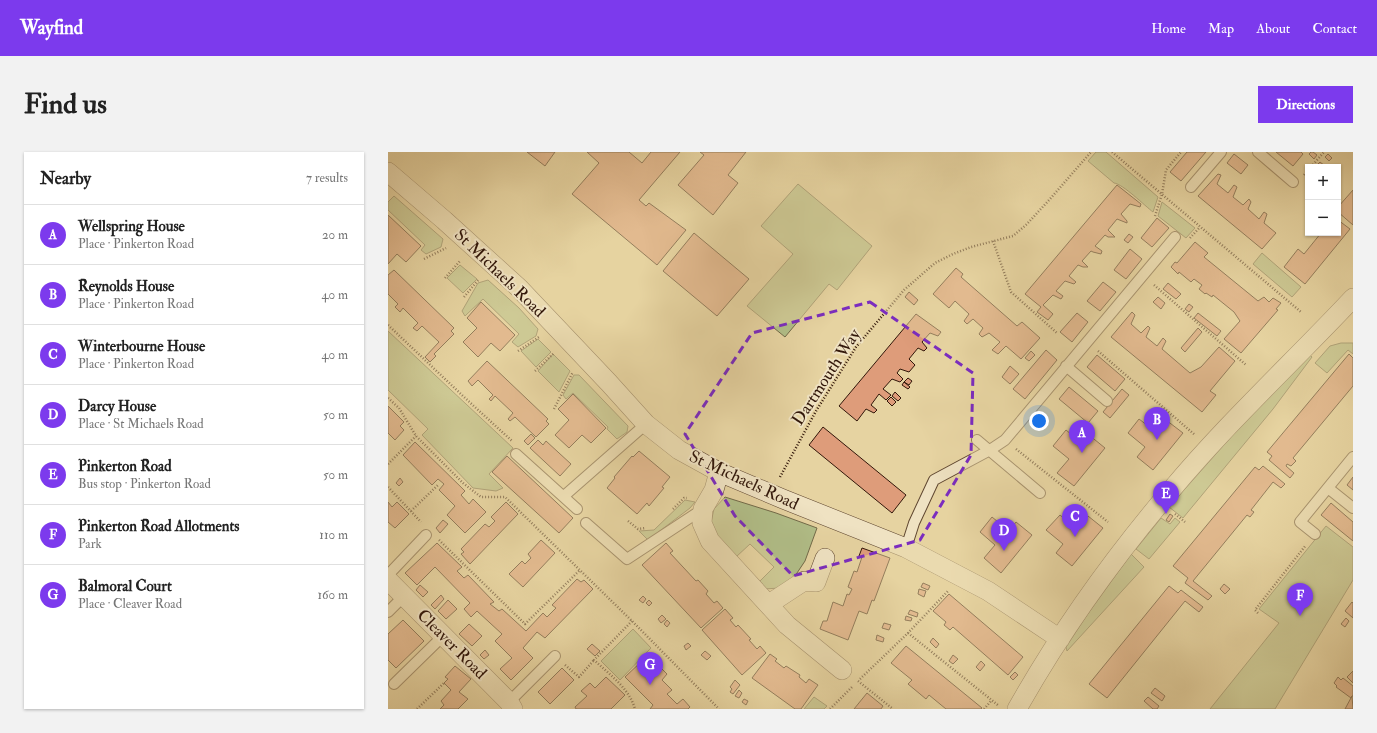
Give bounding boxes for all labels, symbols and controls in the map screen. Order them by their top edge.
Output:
text: Wayfind [20,16,83,40]
text: Home [1151,20,1186,37]
text: Map [1208,20,1234,37]
text: About [1256,20,1290,37]
text: Contact [1312,20,1357,37]
button: Directions [1258,86,1353,123]
text: Find us [24,87,107,122]
map controls [1305,164,1341,236]
button: + [1305,164,1341,200]
text: Nearby [40,168,91,189]
text: 7 results [306,170,348,186]
button: − [1305,200,1341,236]
text: Wellspring House [78,217,185,236]
street label: St Michaels Road [450,224,550,322]
text: A [49,227,57,243]
text: 20 m [322,227,348,243]
text: Place · Pinkerton Road [78,236,194,252]
text: Reynolds House [78,277,174,296]
text: B [49,287,57,303]
text: 40 m [322,287,348,303]
text: Place · Pinkerton Road [78,296,194,312]
street label: Dartmouth Way [787,324,866,430]
text: Winterbourne House [78,337,205,356]
text: C [48,347,58,363]
text: 40 m [322,347,348,363]
text: Place · Pinkerton Road [78,356,194,372]
text: Darcy House [78,397,156,416]
text: D [48,407,58,423]
text: 50 m [323,407,348,423]
pin: B [1144,407,1170,440]
your location [1029,411,1049,431]
text: Place · St Michaels Road [78,416,204,432]
pin: A [1069,420,1095,453]
street label: St Michaels Road [686,445,803,515]
text: Pinkerton Road [78,457,172,476]
text: E [48,467,58,483]
text: 50 m [323,467,348,483]
text: Bus stop · Pinkerton Road [78,476,211,492]
pin: E [1153,481,1179,514]
pin: C [1062,504,1088,537]
text: Pinkerton Road Allotments [78,517,239,536]
pin: D [991,518,1017,551]
text: F [49,527,57,543]
text: 110 m [319,527,348,543]
text: Park [78,536,102,552]
text: Balmoral Court [78,577,172,596]
pin: F [1287,583,1313,616]
text: G [48,587,58,603]
text: 160 m [317,587,348,603]
text: Place · Cleaver Road [78,596,182,612]
street label: Cleaver Road [413,605,492,684]
pin: G [637,652,663,685]

